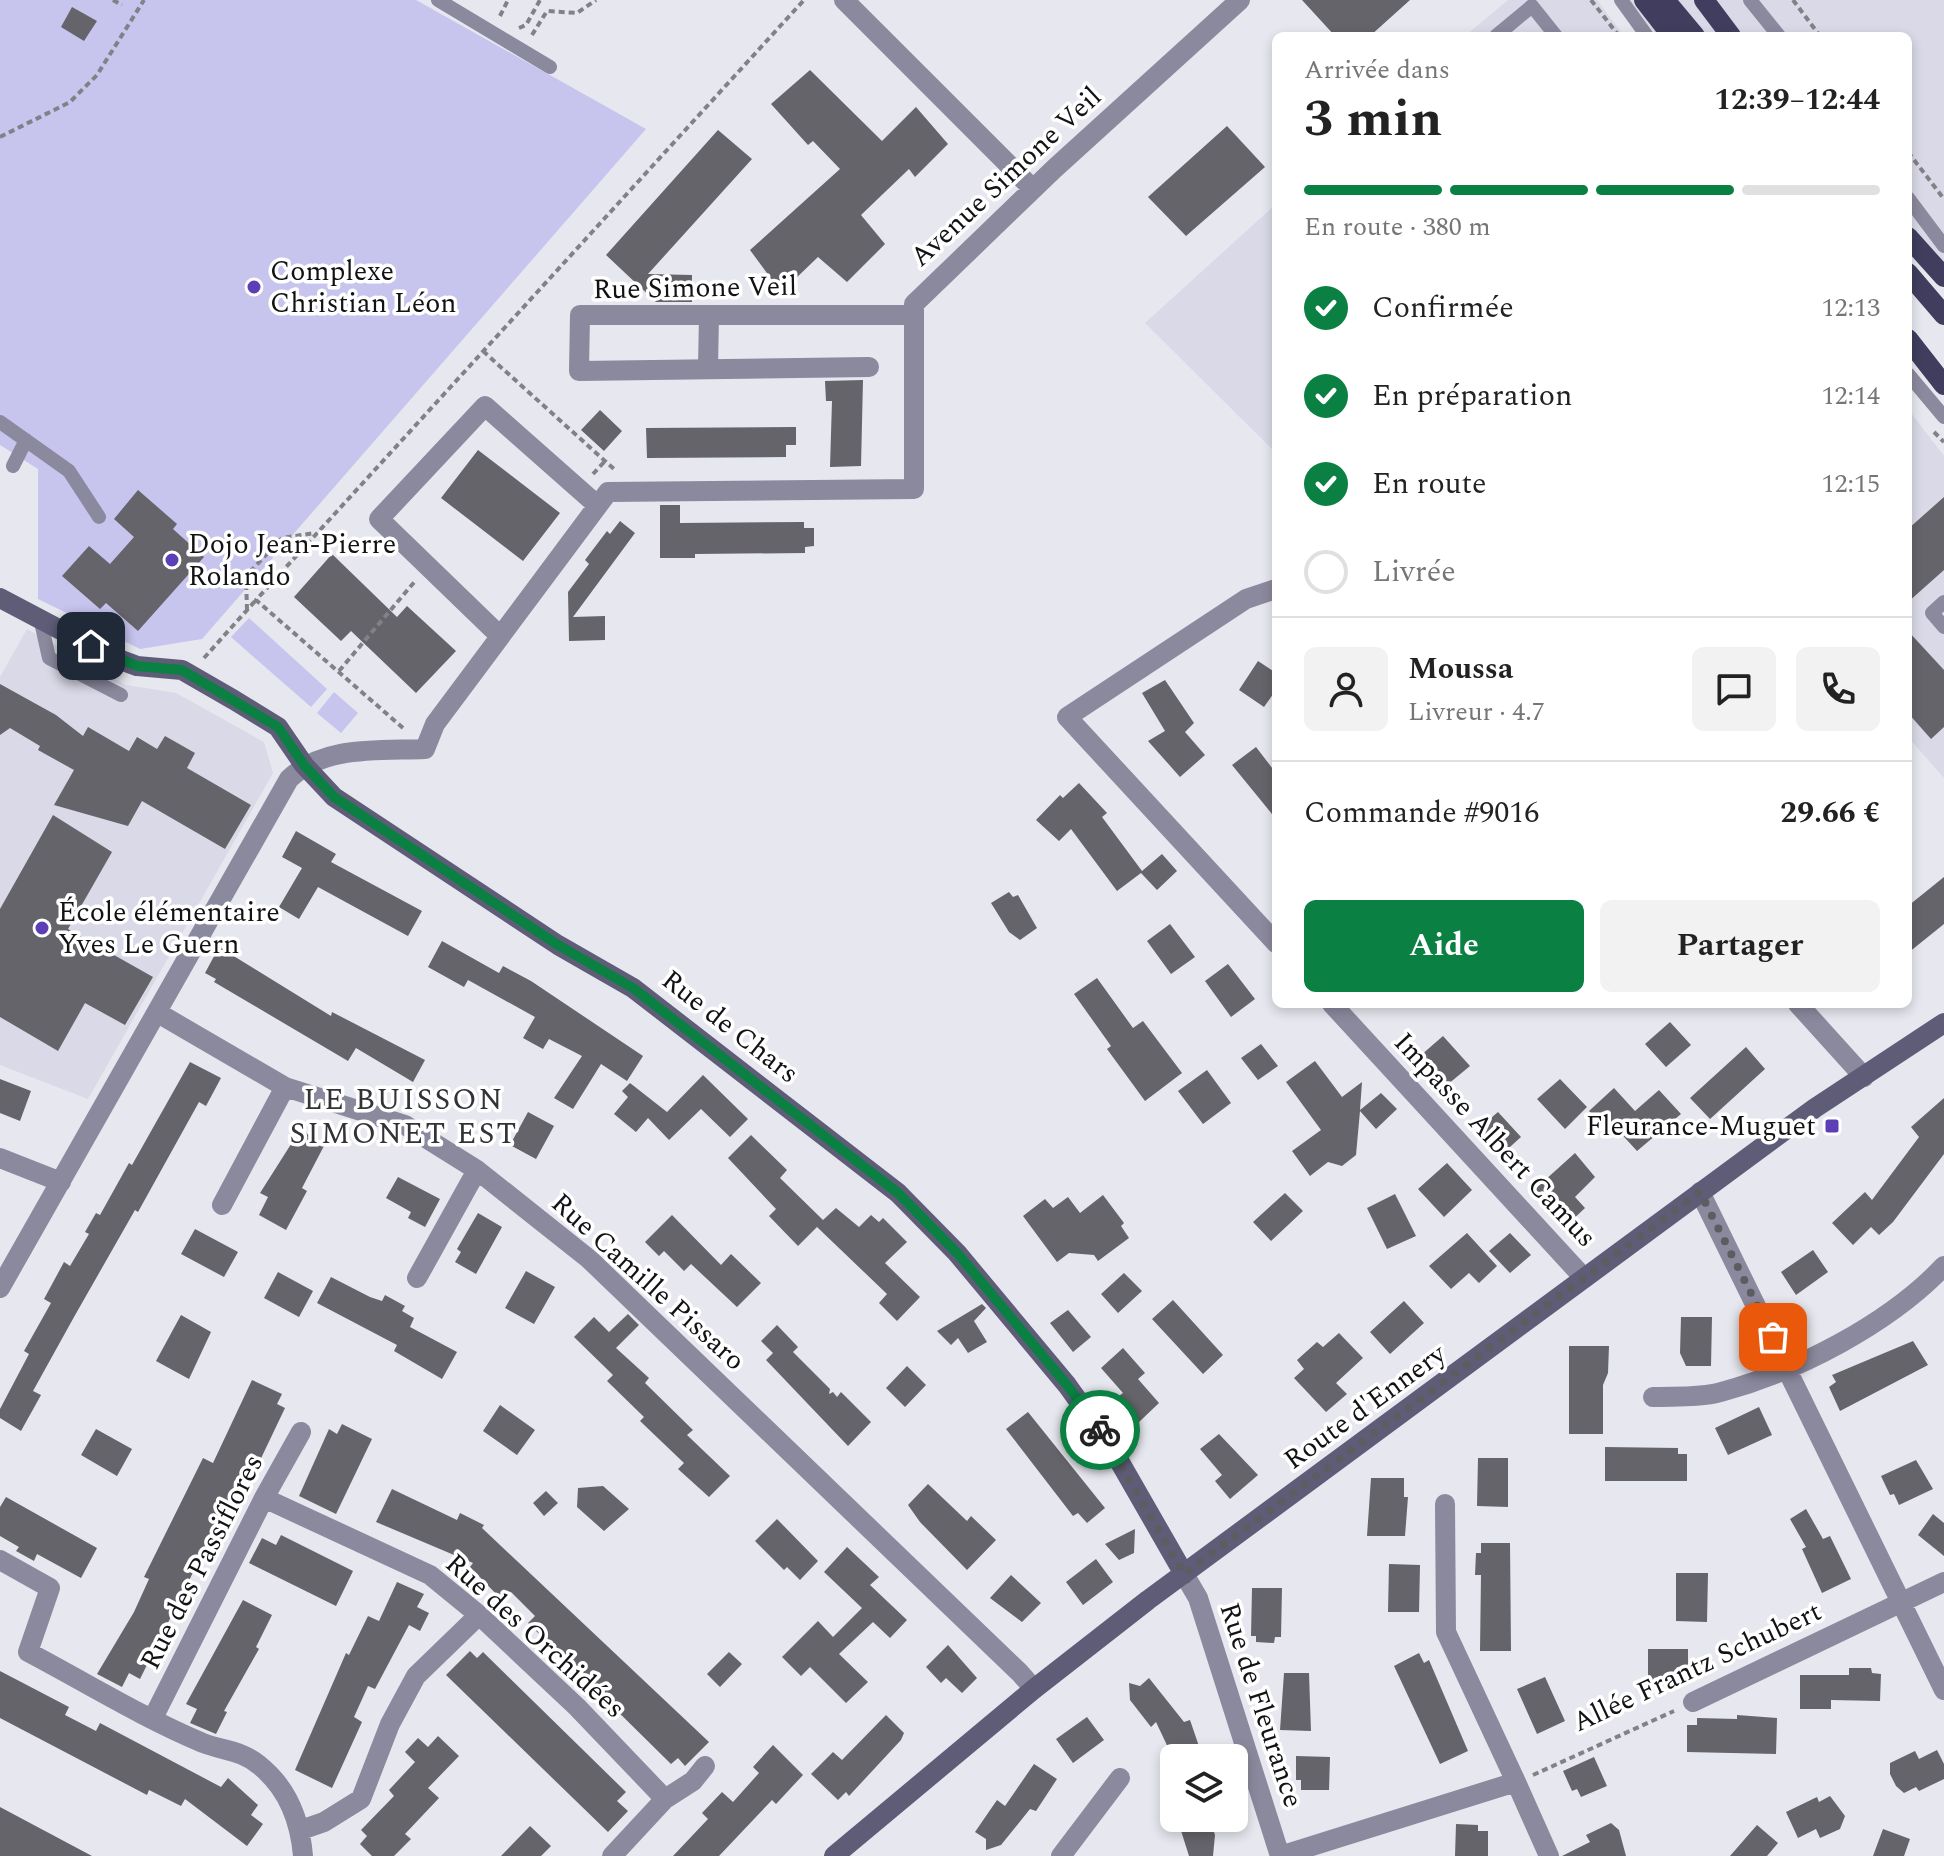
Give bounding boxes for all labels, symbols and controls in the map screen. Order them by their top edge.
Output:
text: Arrivée dans [1304,50,1450,90]
street label: Avenue Simone Veil [900,76,1112,278]
text: 12:39–12:44 [1714,77,1880,123]
text: 3 min [1304,80,1442,159]
text: En route · 380 m [1304,207,1491,247]
place label: Complexe Christian Léon [270,250,457,325]
street label: Rue Simone Veil [592,265,798,311]
marker: Complexe Christian Léon [245,278,263,296]
text: Confirmée [1372,285,1514,331]
icon: check [1304,286,1348,330]
text: 12:13 [1821,288,1880,328]
text: En préparation [1372,373,1572,419]
icon: check [1304,374,1348,418]
text: 12:14 [1821,376,1880,416]
text: En route [1372,461,1487,507]
icon: check [1304,462,1348,506]
text: 12:15 [1821,464,1880,504]
place label: Dojo Jean-Pierre Rolando [188,523,396,598]
text: Livrée [1372,549,1456,595]
marker: Dojo Jean-Pierre Rolando [163,551,181,569]
pin [57,612,125,680]
icon: home [69,624,113,668]
text: Moussa [1408,646,1513,692]
button: person [1304,647,1388,731]
button: chat [1692,647,1776,731]
button: phone [1796,647,1880,731]
text: Livreur · 4.7 [1408,692,1545,732]
text: Commande #9016 [1304,790,1539,836]
text: 29.66 € [1780,790,1880,836]
place label: École élémentaire Yves Le Guern [58,891,280,966]
button: Aide [1304,900,1584,992]
button: Partager [1600,900,1880,992]
marker: École élémentaire Yves Le Guern [33,919,51,937]
street label: Rue de Chars [652,959,808,1095]
street label: Impasse Albert Camus [1383,1022,1607,1258]
district label: LE BUISSON SIMONET EST [289,1077,519,1157]
place label: Fleurance-Muguet [1586,1105,1816,1148]
marker: Fleurance-Muguet [1823,1117,1841,1135]
street label: Rue Camille Pissaro [541,1183,755,1381]
pin [1739,1303,1807,1371]
icon: bag [1751,1315,1795,1359]
street label: Route d'Ennery [1275,1332,1456,1481]
courier [1060,1390,1140,1470]
icon: bike [1078,1408,1122,1452]
street label: Rue des Passiflores [129,1447,275,1677]
street label: Rue des Orchidées [435,1543,635,1729]
street label: Allée Frantz Schubert [1565,1590,1829,1744]
street label: Rue de Fleurance [1208,1597,1314,1813]
map controls [1160,1744,1248,1832]
button: layers [1160,1744,1248,1832]

